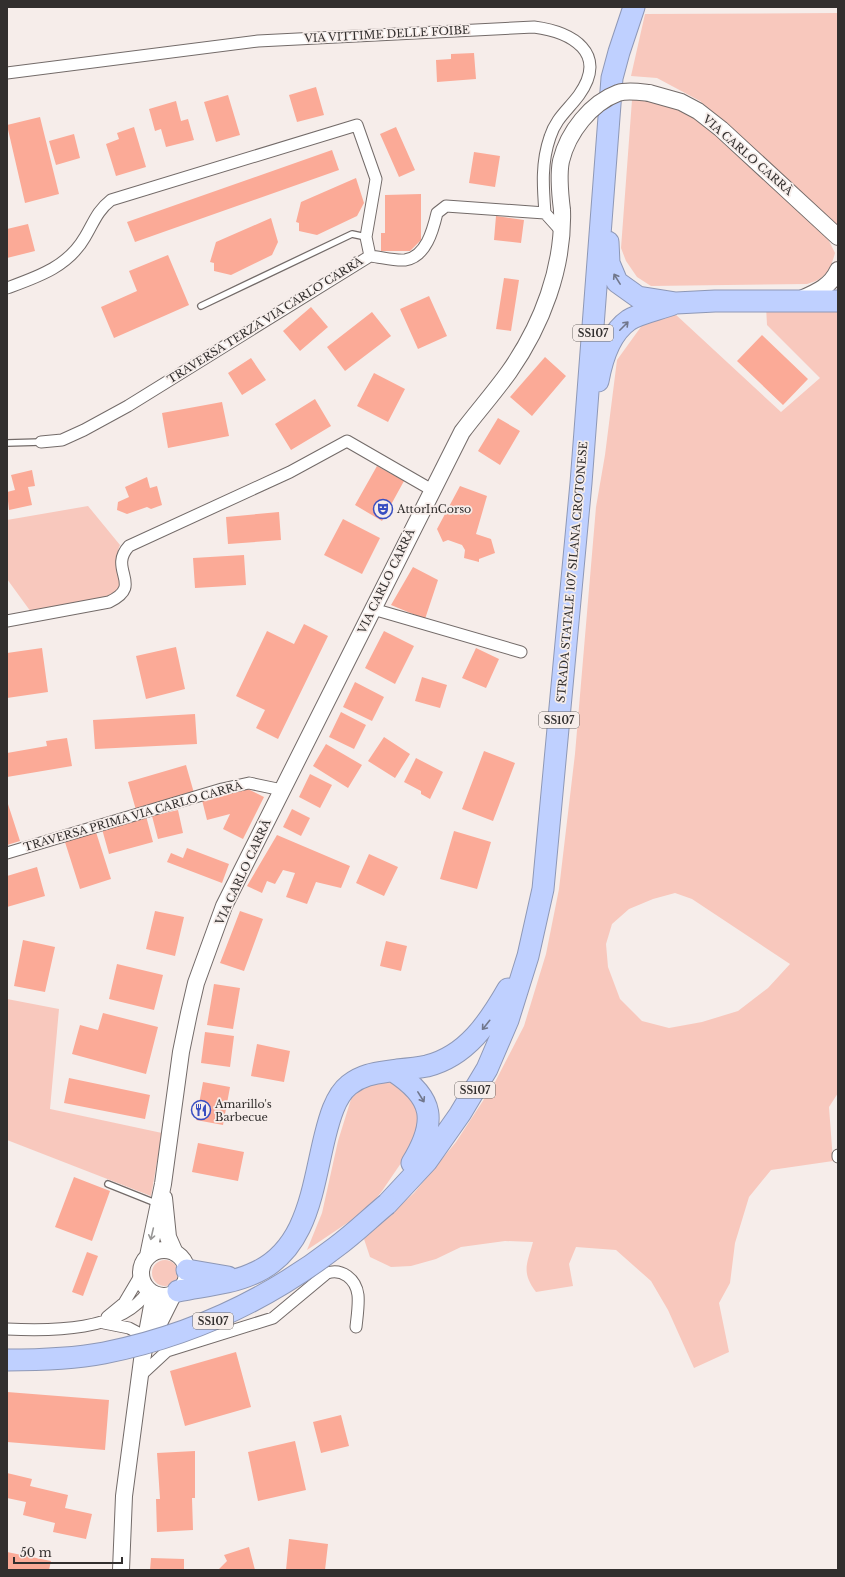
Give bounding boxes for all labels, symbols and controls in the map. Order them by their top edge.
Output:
street label: VIA VITTIME DELLE FOIBE [303,23,470,45]
street label: VIA CARLO CARRÀ [699,111,796,198]
street label: TRAVERSA TERZA VIA CARLO CARRÀ [165,253,366,386]
one-way arrow [613,273,622,284]
one-way arrow [619,321,628,331]
road number: SS107 [573,325,613,341]
street label: STRADA STATALE 107 SILANA CROTONESE [554,441,590,703]
theatre icon: AttorInCorso [372,498,394,520]
place label: AttorInCorso [396,502,471,516]
street label: VIA CARLO CARRÀ [354,526,418,637]
road number: SS107 [539,712,579,728]
street label: TRAVERSA PRIMA VIA CARLO CARRÀ [22,778,245,854]
street label: VIA CARLO CARRÀ [212,816,274,928]
one-way arrow [481,1019,490,1030]
road number: SS107 [455,1082,495,1098]
one-way arrow [417,1091,425,1102]
place label: Amarillo's Barbecue [214,1097,272,1124]
restaurant icon: Amarillo's Barbecue [190,1099,212,1121]
one-way arrow [147,1227,155,1240]
road number: SS107 [193,1313,233,1329]
scale bar [14,1539,122,1565]
text: 50 m [20,1545,52,1560]

